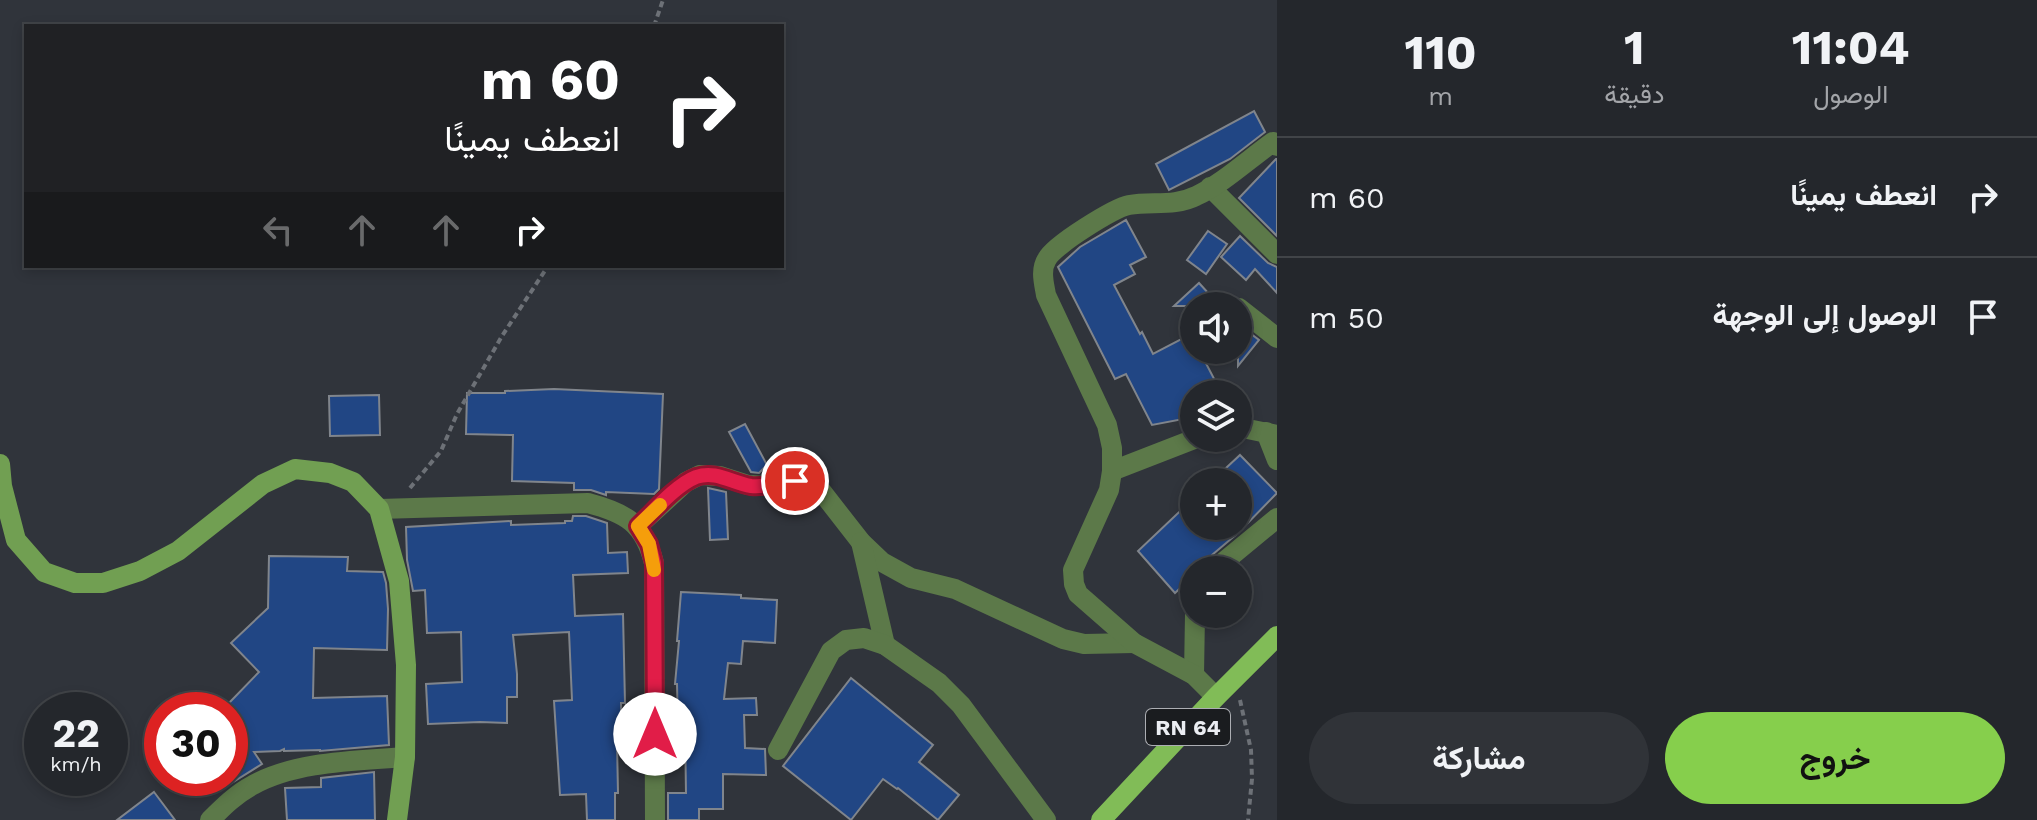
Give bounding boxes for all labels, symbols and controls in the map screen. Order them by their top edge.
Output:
text: 1 [1624,19,1645,76]
text: 11:04 [1792,19,1910,76]
text: 110 [1404,24,1477,81]
text: 60 m [481,47,620,113]
icon: right [648,56,752,160]
text: دقيقة [1604,79,1664,109]
text: الوصول [1813,79,1888,109]
text: m [1428,81,1453,111]
text: انعطف يمينًا [444,118,620,160]
icon: right [1961,175,2005,219]
text: انعطف يمينًا [1790,177,1937,212]
text: 60 m [1309,180,1385,215]
icon: left [256,208,300,252]
icon: ahead [340,208,384,252]
icon: ahead [424,208,468,252]
icon: right [508,208,552,252]
map controls [1180,292,1252,628]
button: sound [1180,292,1252,364]
icon: arrive [1961,295,2005,339]
text: الوصول إلى الوجهة [1712,297,1937,332]
text: 50 m [1309,300,1384,335]
button: layers [1180,380,1252,452]
pin [761,447,829,515]
icon: arrive [773,459,817,503]
button: + [1180,468,1252,540]
button: − [1180,556,1252,628]
speed limit sign: 30 [144,692,248,796]
position arrow [613,692,697,776]
road number: RN 64 [1146,709,1230,745]
text: 22 [52,710,100,757]
button: مشاركة [1309,712,1649,804]
button: خروج [1665,712,2005,804]
text: km/h [50,752,102,776]

